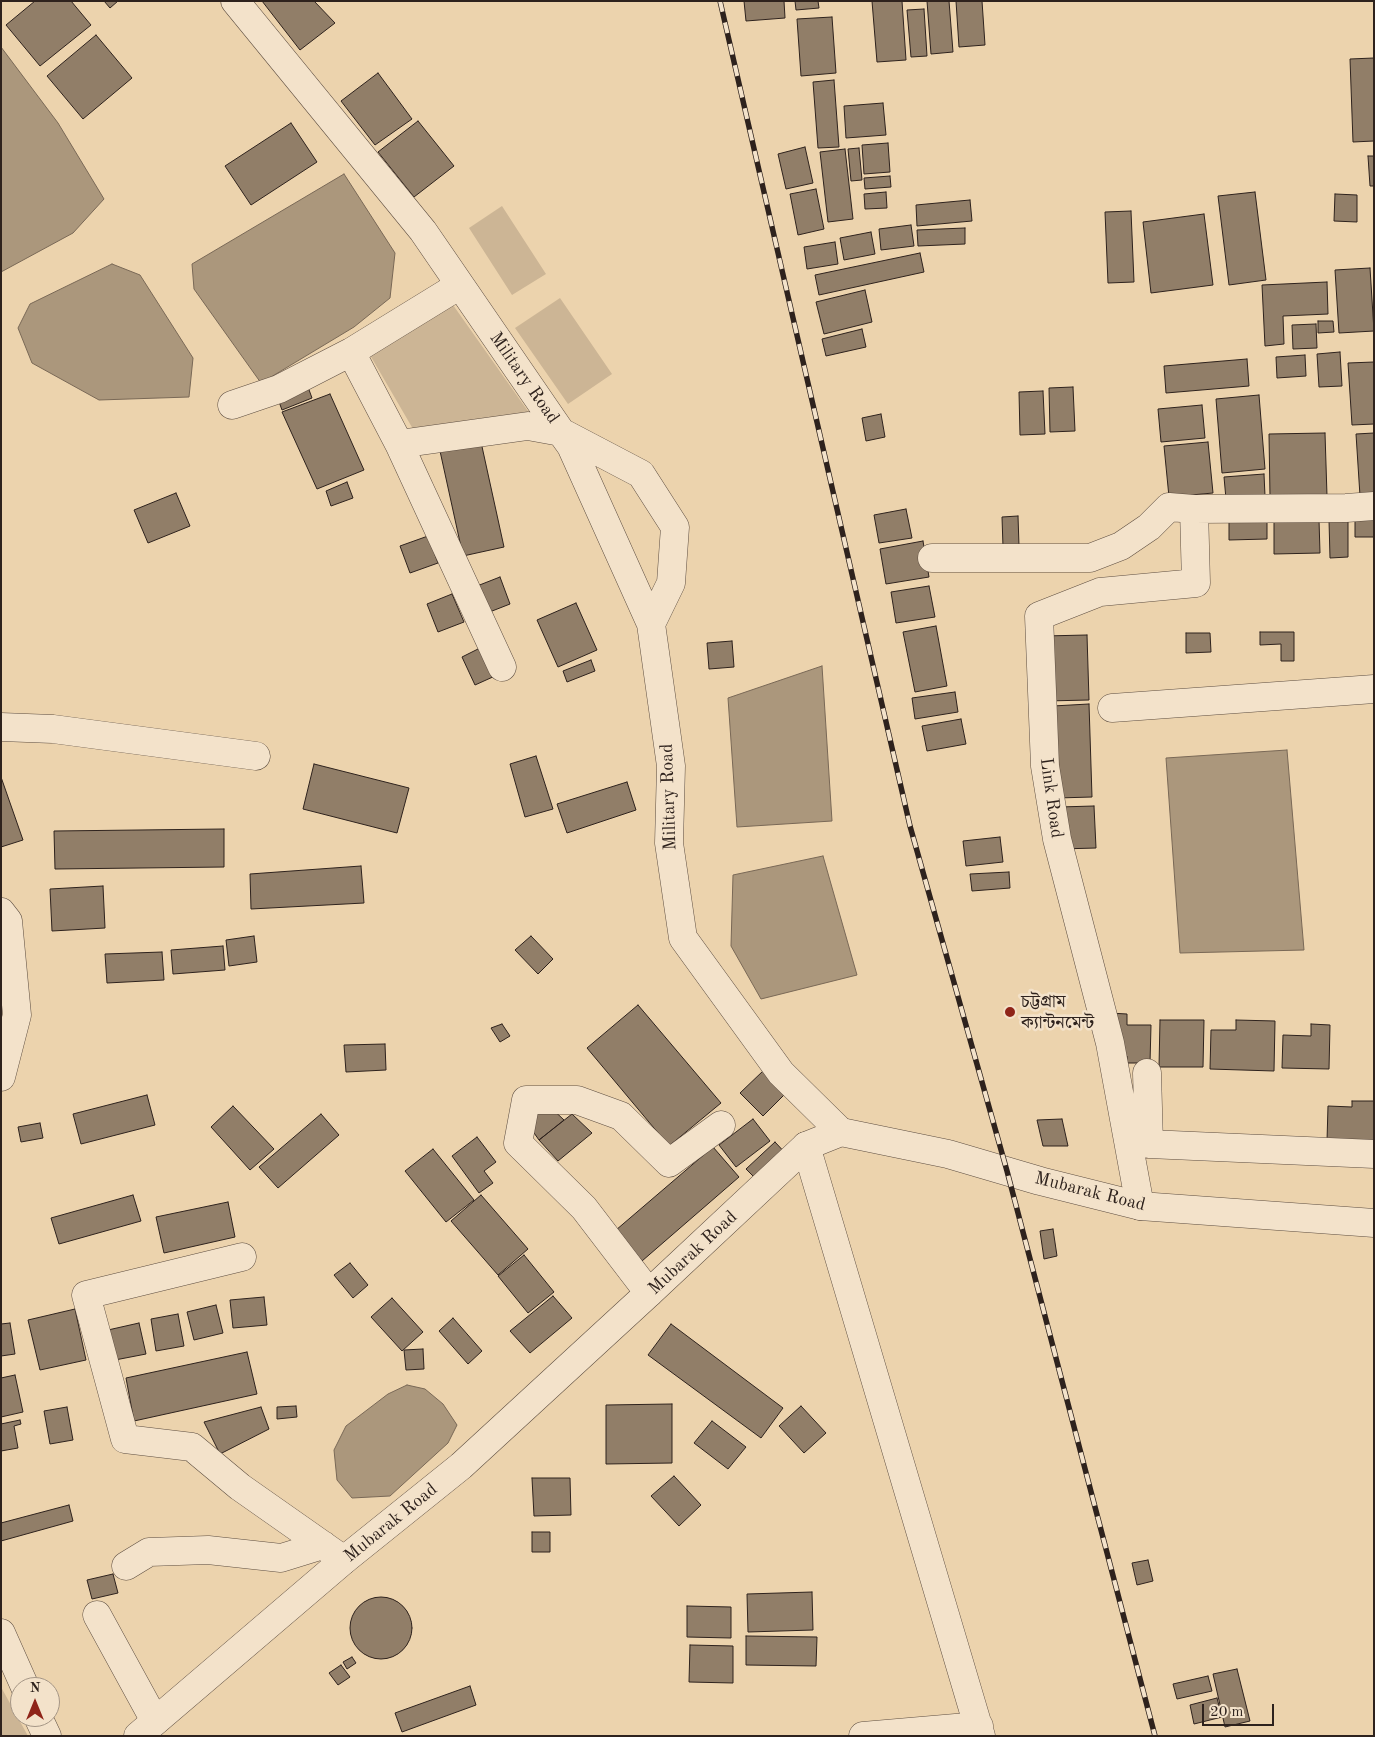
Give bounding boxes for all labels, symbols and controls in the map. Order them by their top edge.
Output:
street label: Military Road [484,328,564,428]
street label: Military Road [656,743,682,851]
street label: Link Road [1035,756,1067,840]
place label: চট্টগ্রাম ক্যান্টনমেন্ট [1021,991,1094,1034]
marker: চট্টগ্রাম ক্যান্টনমেন্ট [1003,1005,1017,1019]
street label: Mubarak Road [1032,1168,1148,1216]
street label: Mubarak Road [644,1206,742,1300]
street label: Mubarak Road [340,1479,442,1567]
north arrow [10,1677,60,1727]
text: N [30,1681,40,1695]
scale bar [1205,1694,1278,1726]
text: 20 m [1210,1705,1244,1720]

